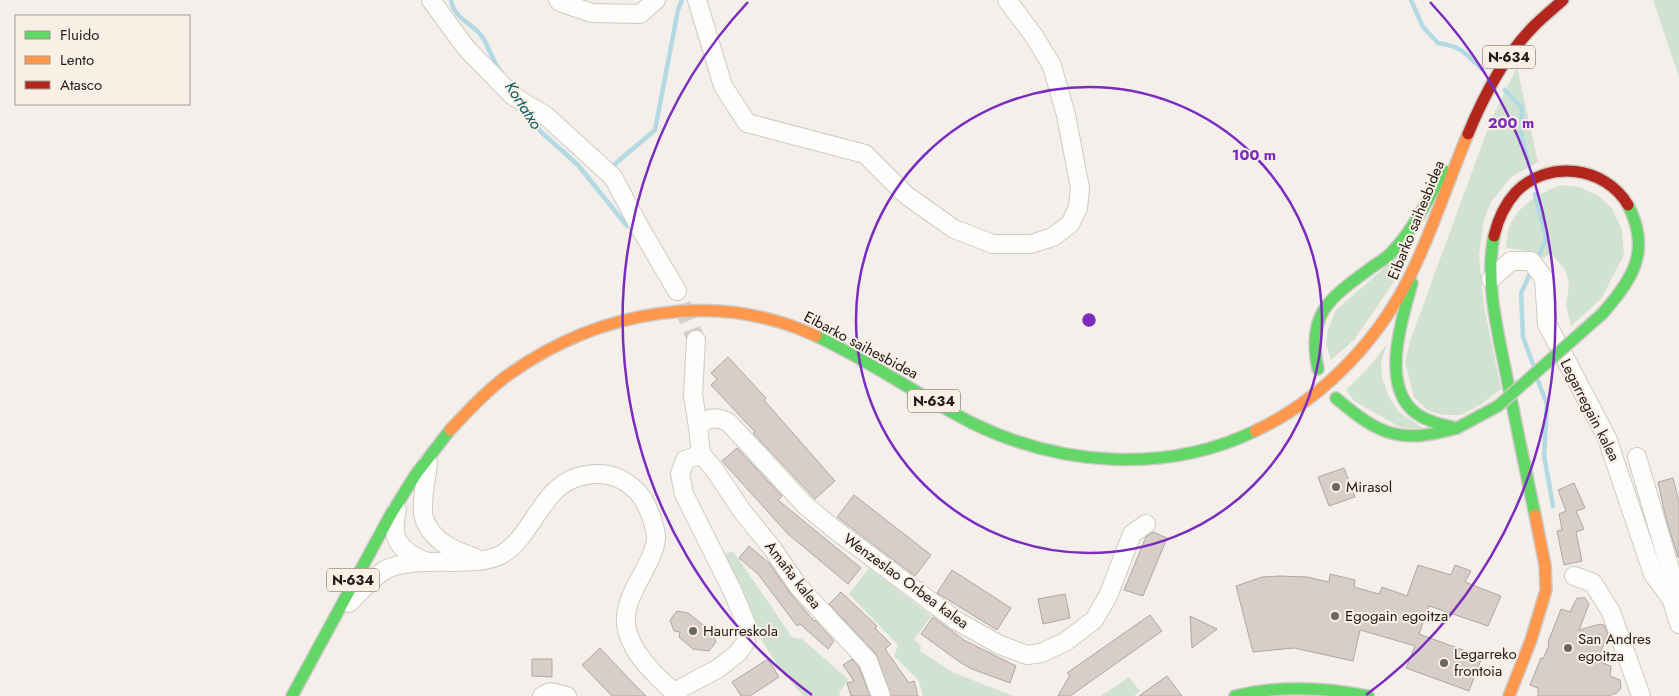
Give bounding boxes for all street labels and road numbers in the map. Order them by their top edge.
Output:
road number: N-634 [1483,46,1535,68]
street label: Eibarko saihesbidea [1382,157,1450,283]
street label: Eibarko saihesbidea [800,306,922,384]
street label: Legarregain kalea [1555,355,1625,465]
road number: N-634 [908,390,960,412]
street label: Wenzeslao Orbea kalea [839,528,973,634]
street label: Amaña kalea [760,536,826,614]
road number: N-634 [327,568,379,592]

